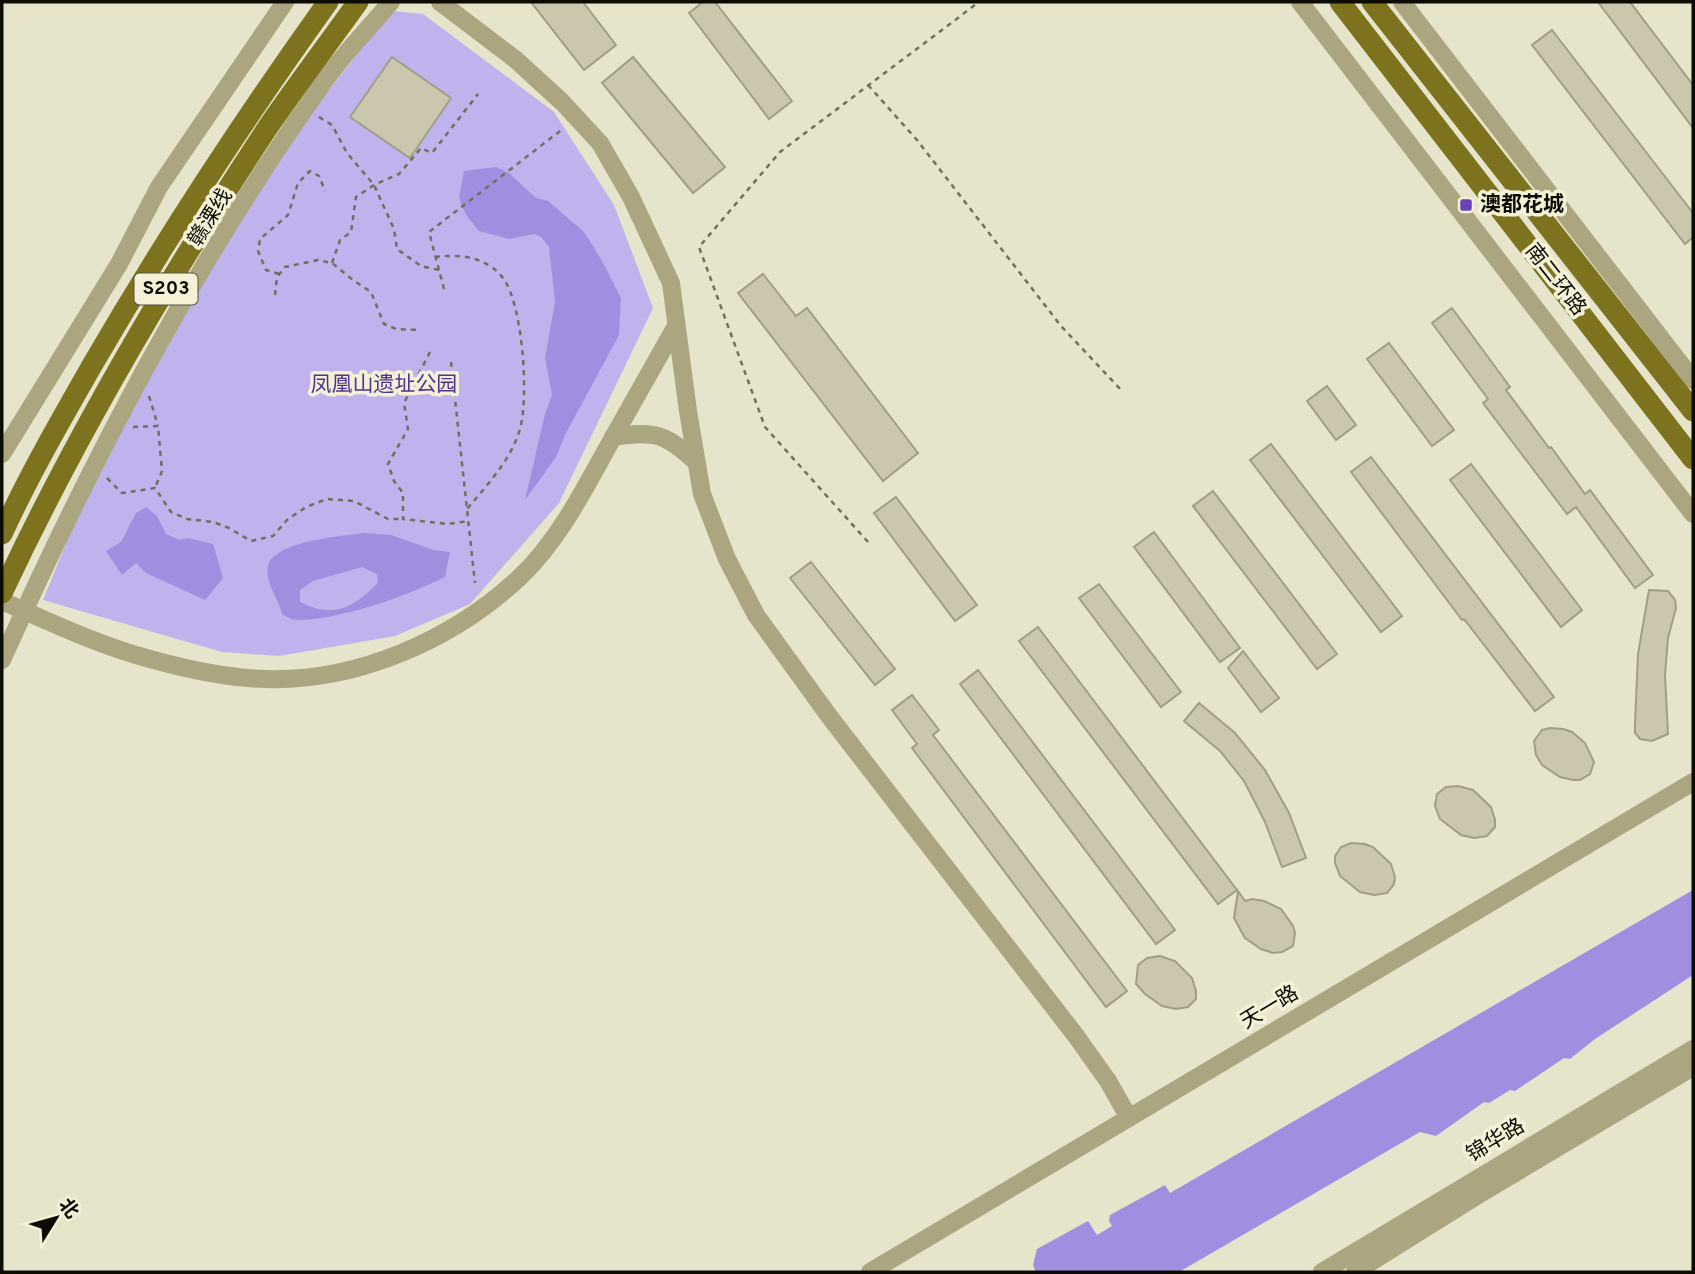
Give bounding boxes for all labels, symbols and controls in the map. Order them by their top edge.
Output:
street label: 赣溧线 [183,184,239,252]
place label: 澳都花城 [1480,192,1564,219]
marker: 澳都花城 [1458,197,1474,213]
street label: 南二环路 [1519,239,1591,321]
road number: S203 [134,274,198,304]
park label: 凤凰山遗址公园 [311,372,458,399]
street label: 天一路 [1236,980,1304,1036]
street label: 锦华路 [1462,1113,1530,1169]
north arrow [21,1183,91,1253]
text: 北 [53,1194,83,1224]

